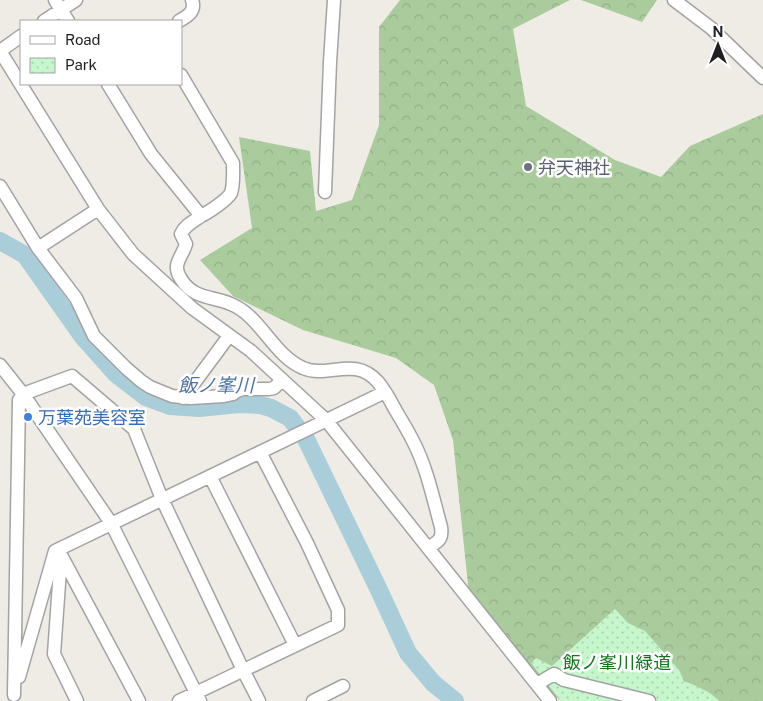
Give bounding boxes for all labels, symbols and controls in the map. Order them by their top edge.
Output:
legend [20,20,182,85]
north arrow [693,20,743,70]
text: N [713,24,723,40]
text: Road [65,31,101,48]
text: Park [65,56,97,73]
place label: 弁天神社 [538,157,610,178]
marker: 弁天神社 [522,161,534,173]
water label: 飯ノ峯川 [178,374,256,396]
place label: 万葉苑美容室 [38,407,146,428]
marker: 万葉苑美容室 [22,411,34,423]
park label: 飯ノ峯川緑道 [563,652,671,673]

